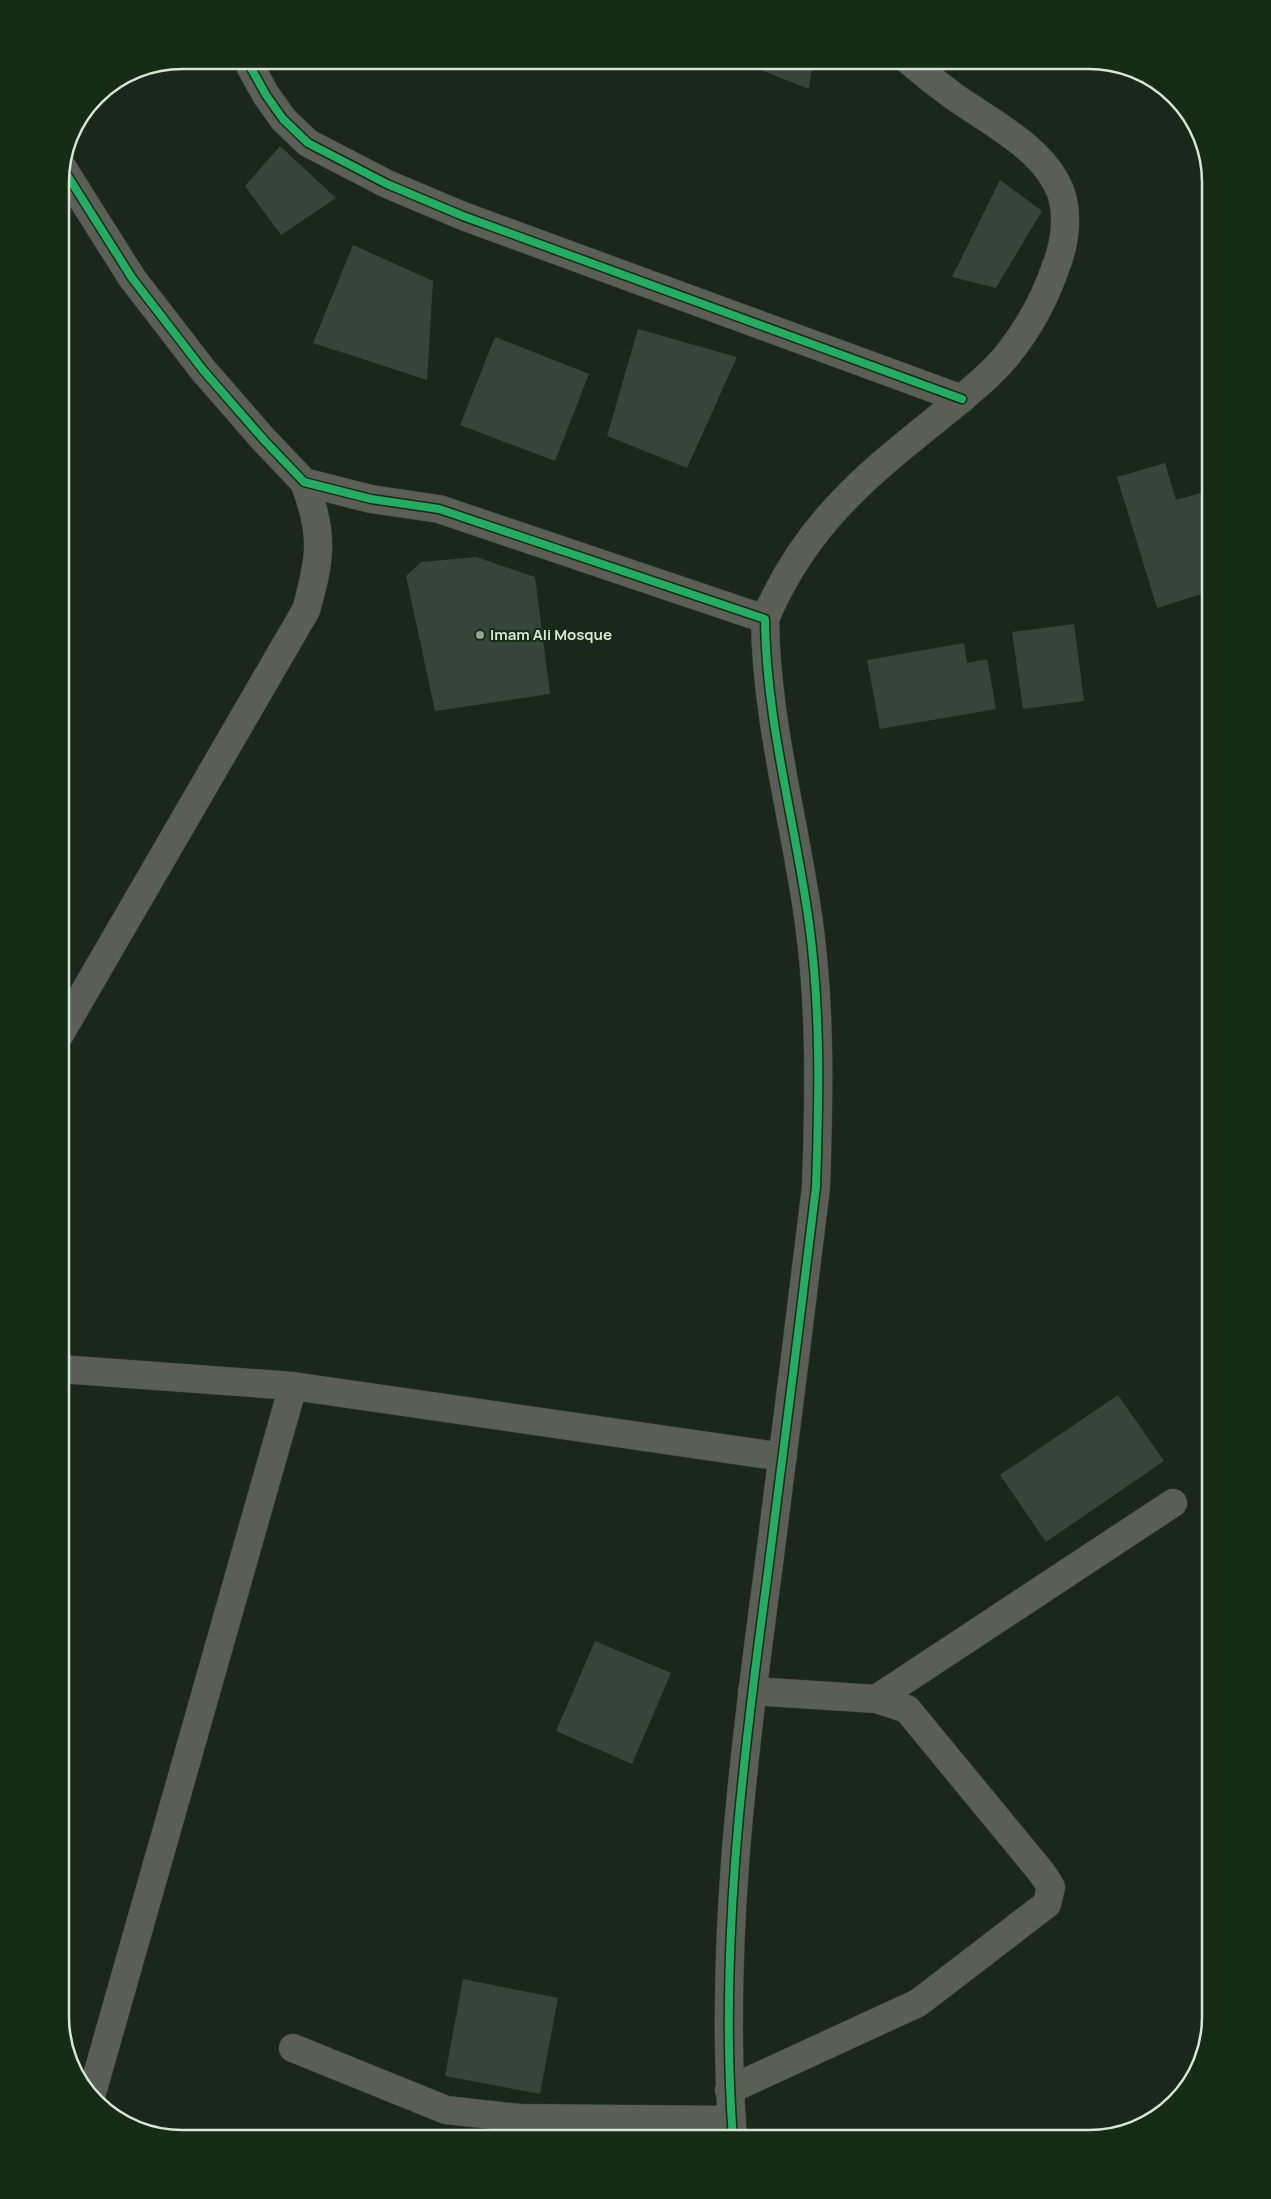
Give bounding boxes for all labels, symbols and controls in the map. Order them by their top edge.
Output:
place label: Imam Ali Mosque [490,624,612,645]
marker: Imam Ali Mosque [474,629,486,641]

